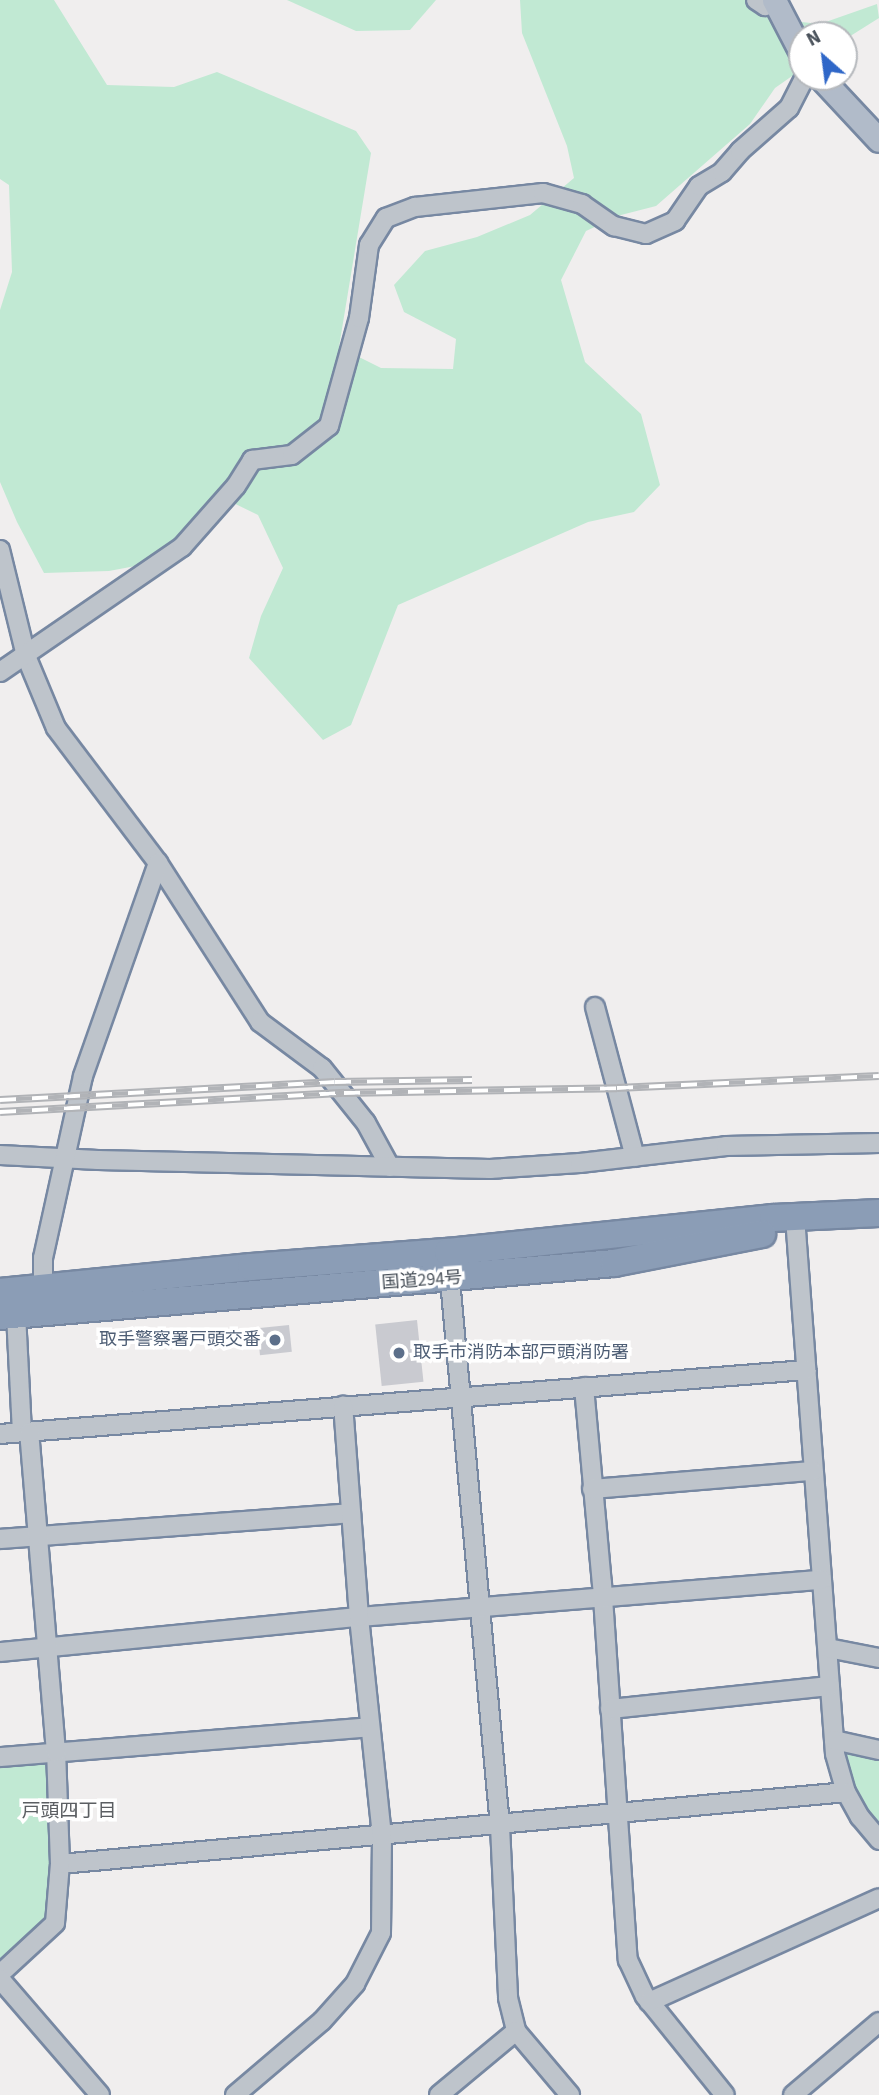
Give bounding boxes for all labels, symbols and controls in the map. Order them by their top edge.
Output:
north arrow [788,21,858,91]
text: N [802,24,826,54]
street label: 国道294号 [381,1267,463,1295]
place label: 取手警察署戸頭交番 [99,1329,261,1351]
marker: 取手警察署戸頭交番 [267,1332,283,1348]
place label: 取手市消防本部戸頭消防署 [413,1342,629,1364]
marker: 取手市消防本部戸頭消防署 [391,1345,407,1361]
district label: 戸頭四丁目 [22,1801,116,1823]

